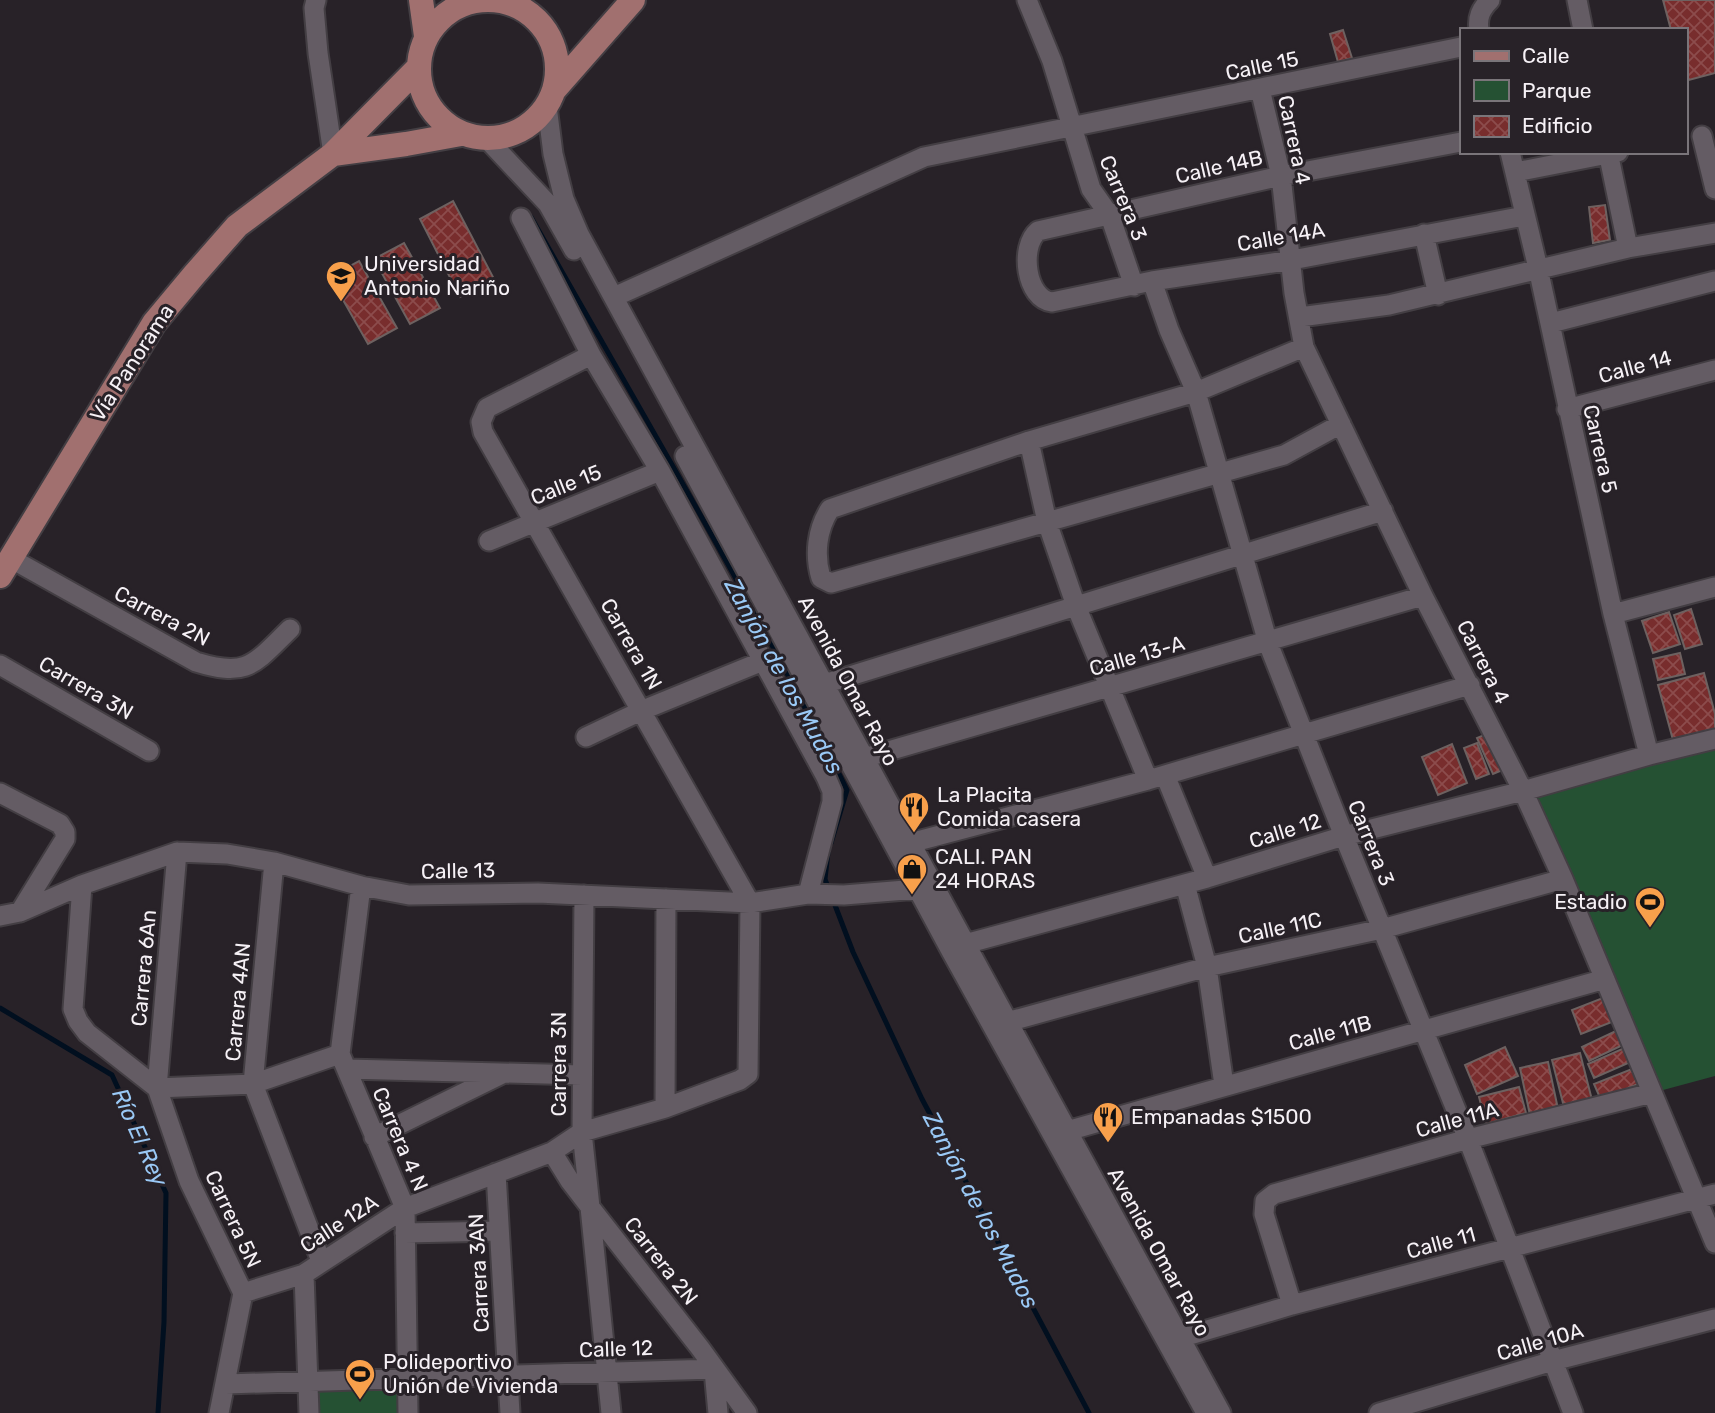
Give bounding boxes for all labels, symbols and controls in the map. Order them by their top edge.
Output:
legend [1460,28,1687,154]
text: Calle [1522,43,1570,68]
street label: Calle 15 [1223,46,1301,85]
text: Parque [1522,78,1592,103]
street label: Carrera 4 [1273,93,1316,187]
text: Edificio [1522,113,1592,138]
street label: Calle 14B [1173,144,1265,189]
street label: Carrera 3 [1094,151,1153,244]
street label: Calle 14A [1235,216,1327,257]
place label: Universidad Antonio Nariño [364,251,510,300]
school or university icon: Universidad Antonio Nariño [324,259,358,303]
street label: Vía Panorama [84,299,179,426]
street label: Calle 14 [1596,345,1674,388]
street label: Carrera 5 [1578,402,1623,496]
street label: Calle 15 [527,459,605,510]
water label: Zanjón de los Mudos [718,573,849,779]
street label: Carrera 2N [110,580,214,651]
street label: Avenida Omar Rayo [793,591,904,770]
street label: Carrera 1N [595,594,668,694]
street label: Carrera 4 [1452,616,1515,708]
street label: Calle 13-A [1086,630,1187,681]
street label: Carrera 3N [35,651,138,725]
place label: La Placita Comida casera [937,782,1081,831]
restaurant icon: La Placita Comida casera [897,790,931,834]
street label: Carrera 3 [1343,796,1400,889]
street label: Calle 12 [1246,808,1324,853]
place label: CALI. PAN 24 HORAS [935,844,1035,893]
shop icon: CALI. PAN 24 HORAS [895,852,929,896]
street label: Calle 13 [421,857,495,884]
sports icon: Estadio [1633,885,1667,929]
place label: Estadio [1554,889,1627,914]
street label: Calle 11C [1236,906,1324,949]
street label: Carrera 6An [126,909,161,1027]
street label: Carrera 4AN [220,941,255,1062]
street label: Calle 11B [1286,1009,1374,1056]
street label: Carrera 3N [546,1012,571,1116]
water label: Río El Rey [106,1083,175,1192]
street label: Carrera 4 N [367,1083,434,1195]
street label: Calle 11A [1413,1096,1501,1143]
restaurant icon: Empanadas $1500 [1091,1100,1125,1144]
place label: Empanadas $1500 [1131,1104,1312,1129]
water label: Zanjón de los Mudos [917,1106,1045,1314]
street label: Avenida Omar Rayo [1103,1163,1216,1340]
street label: Carrera 5N [200,1166,267,1272]
street label: Calle 12A [295,1189,382,1258]
street label: Carrera 2N [619,1212,703,1310]
street label: Carrera 3AN [463,1213,494,1333]
street label: Calle 11 [1404,1221,1478,1264]
street label: Calle 10A [1494,1317,1586,1366]
street label: Calle 12 [579,1335,653,1362]
place label: Polideportivo Unión de Vivienda [383,1349,558,1398]
sports icon: Polideportivo Unión de Vivienda [343,1357,377,1401]

